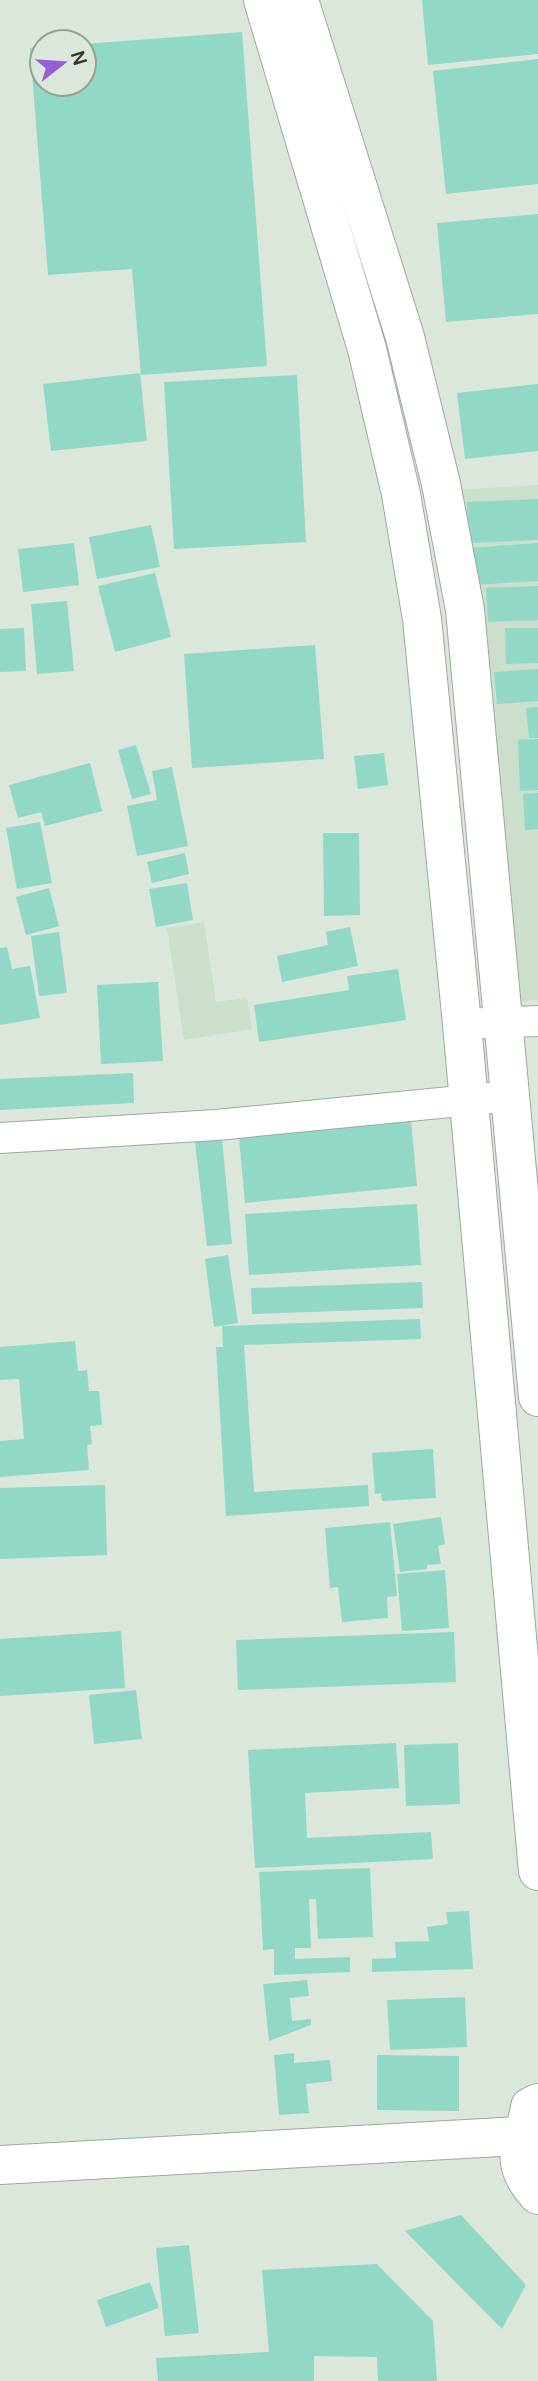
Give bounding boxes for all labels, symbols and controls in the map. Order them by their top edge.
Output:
north arrow [28,28,98,98]
text: N [65,48,94,68]

